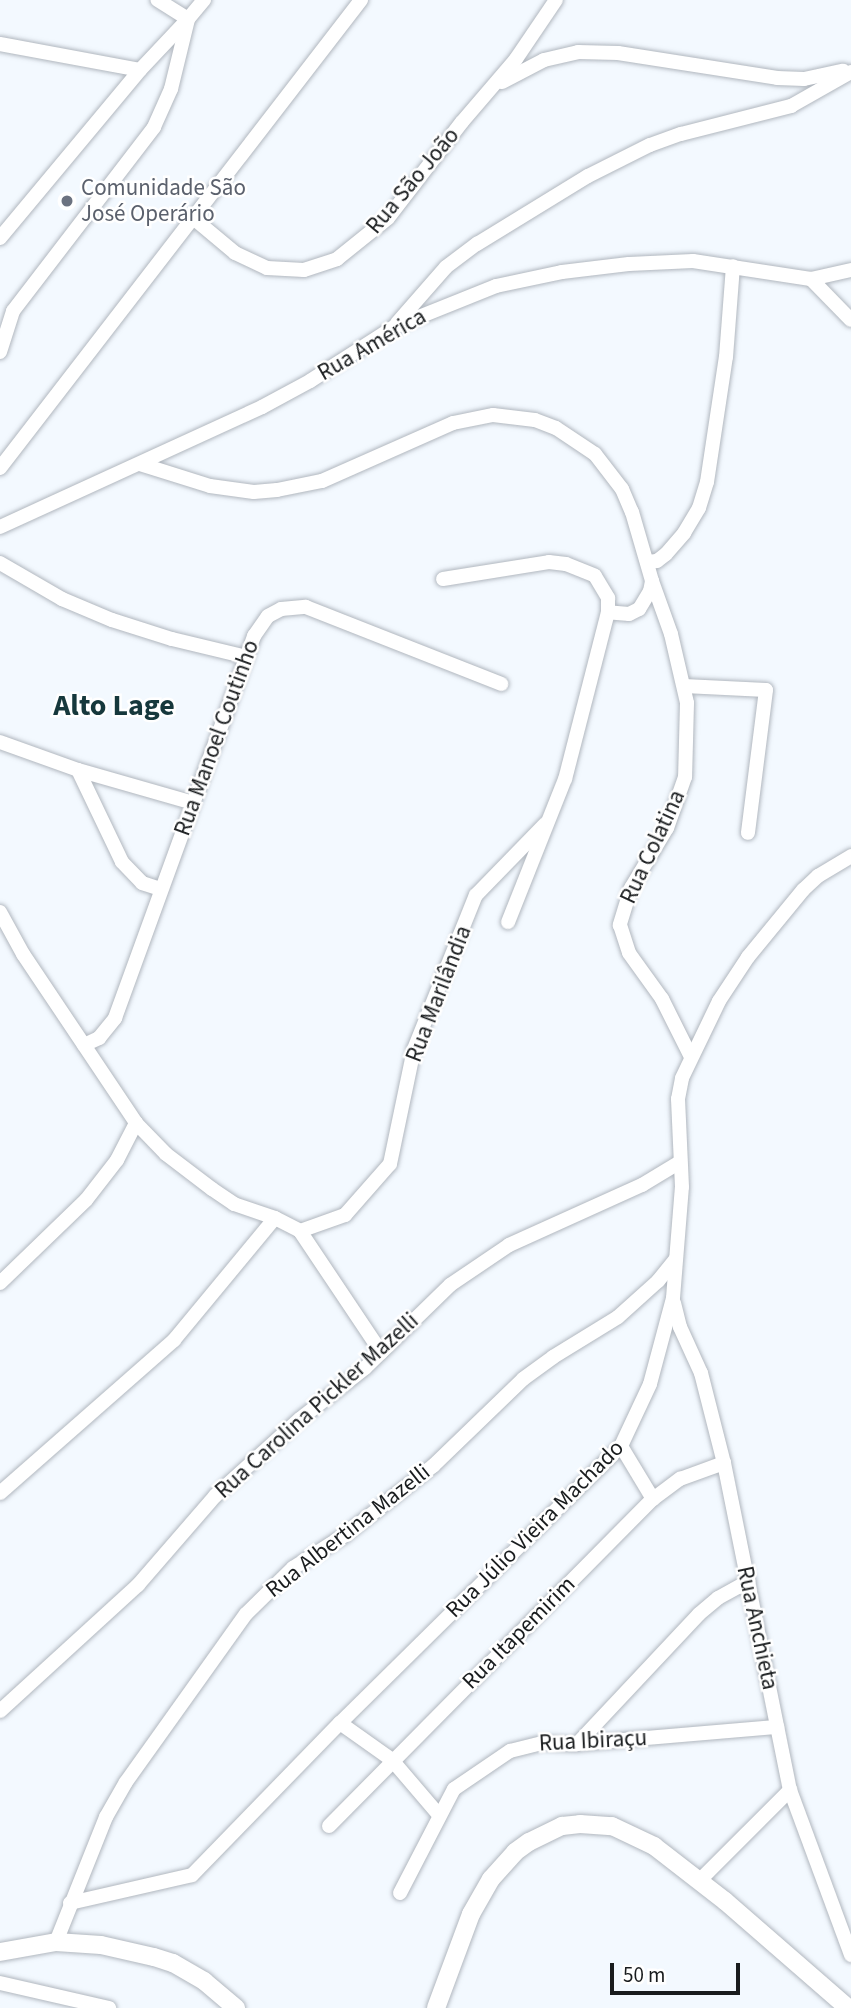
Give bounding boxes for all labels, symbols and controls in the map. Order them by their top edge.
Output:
street label: Rua São João [361,122,465,240]
place label: Comunidade São José Operário [81,174,246,228]
marker: Comunidade São José Operário [59,193,75,209]
street label: Rua América [313,303,431,387]
street label: Rua Manoel Coutinho [169,636,265,840]
district label: Alto Lage [53,688,175,724]
street label: Rua Colatina [615,786,691,908]
street label: Rua Marilândia [400,922,478,1066]
street label: Rua Carolina Pickler Mazelli [210,1307,424,1505]
street label: Rua Júlio Vieira Machado [440,1434,630,1624]
street label: Rua Albertina Mazelli [260,1458,436,1604]
street label: Rua Anchieta [730,1564,784,1692]
street label: Rua Itapemirim [457,1571,581,1695]
street label: Rua Ibiraçu [538,1724,648,1758]
scale bar [613,1948,742,1992]
text: 50 m [623,1960,665,1990]

